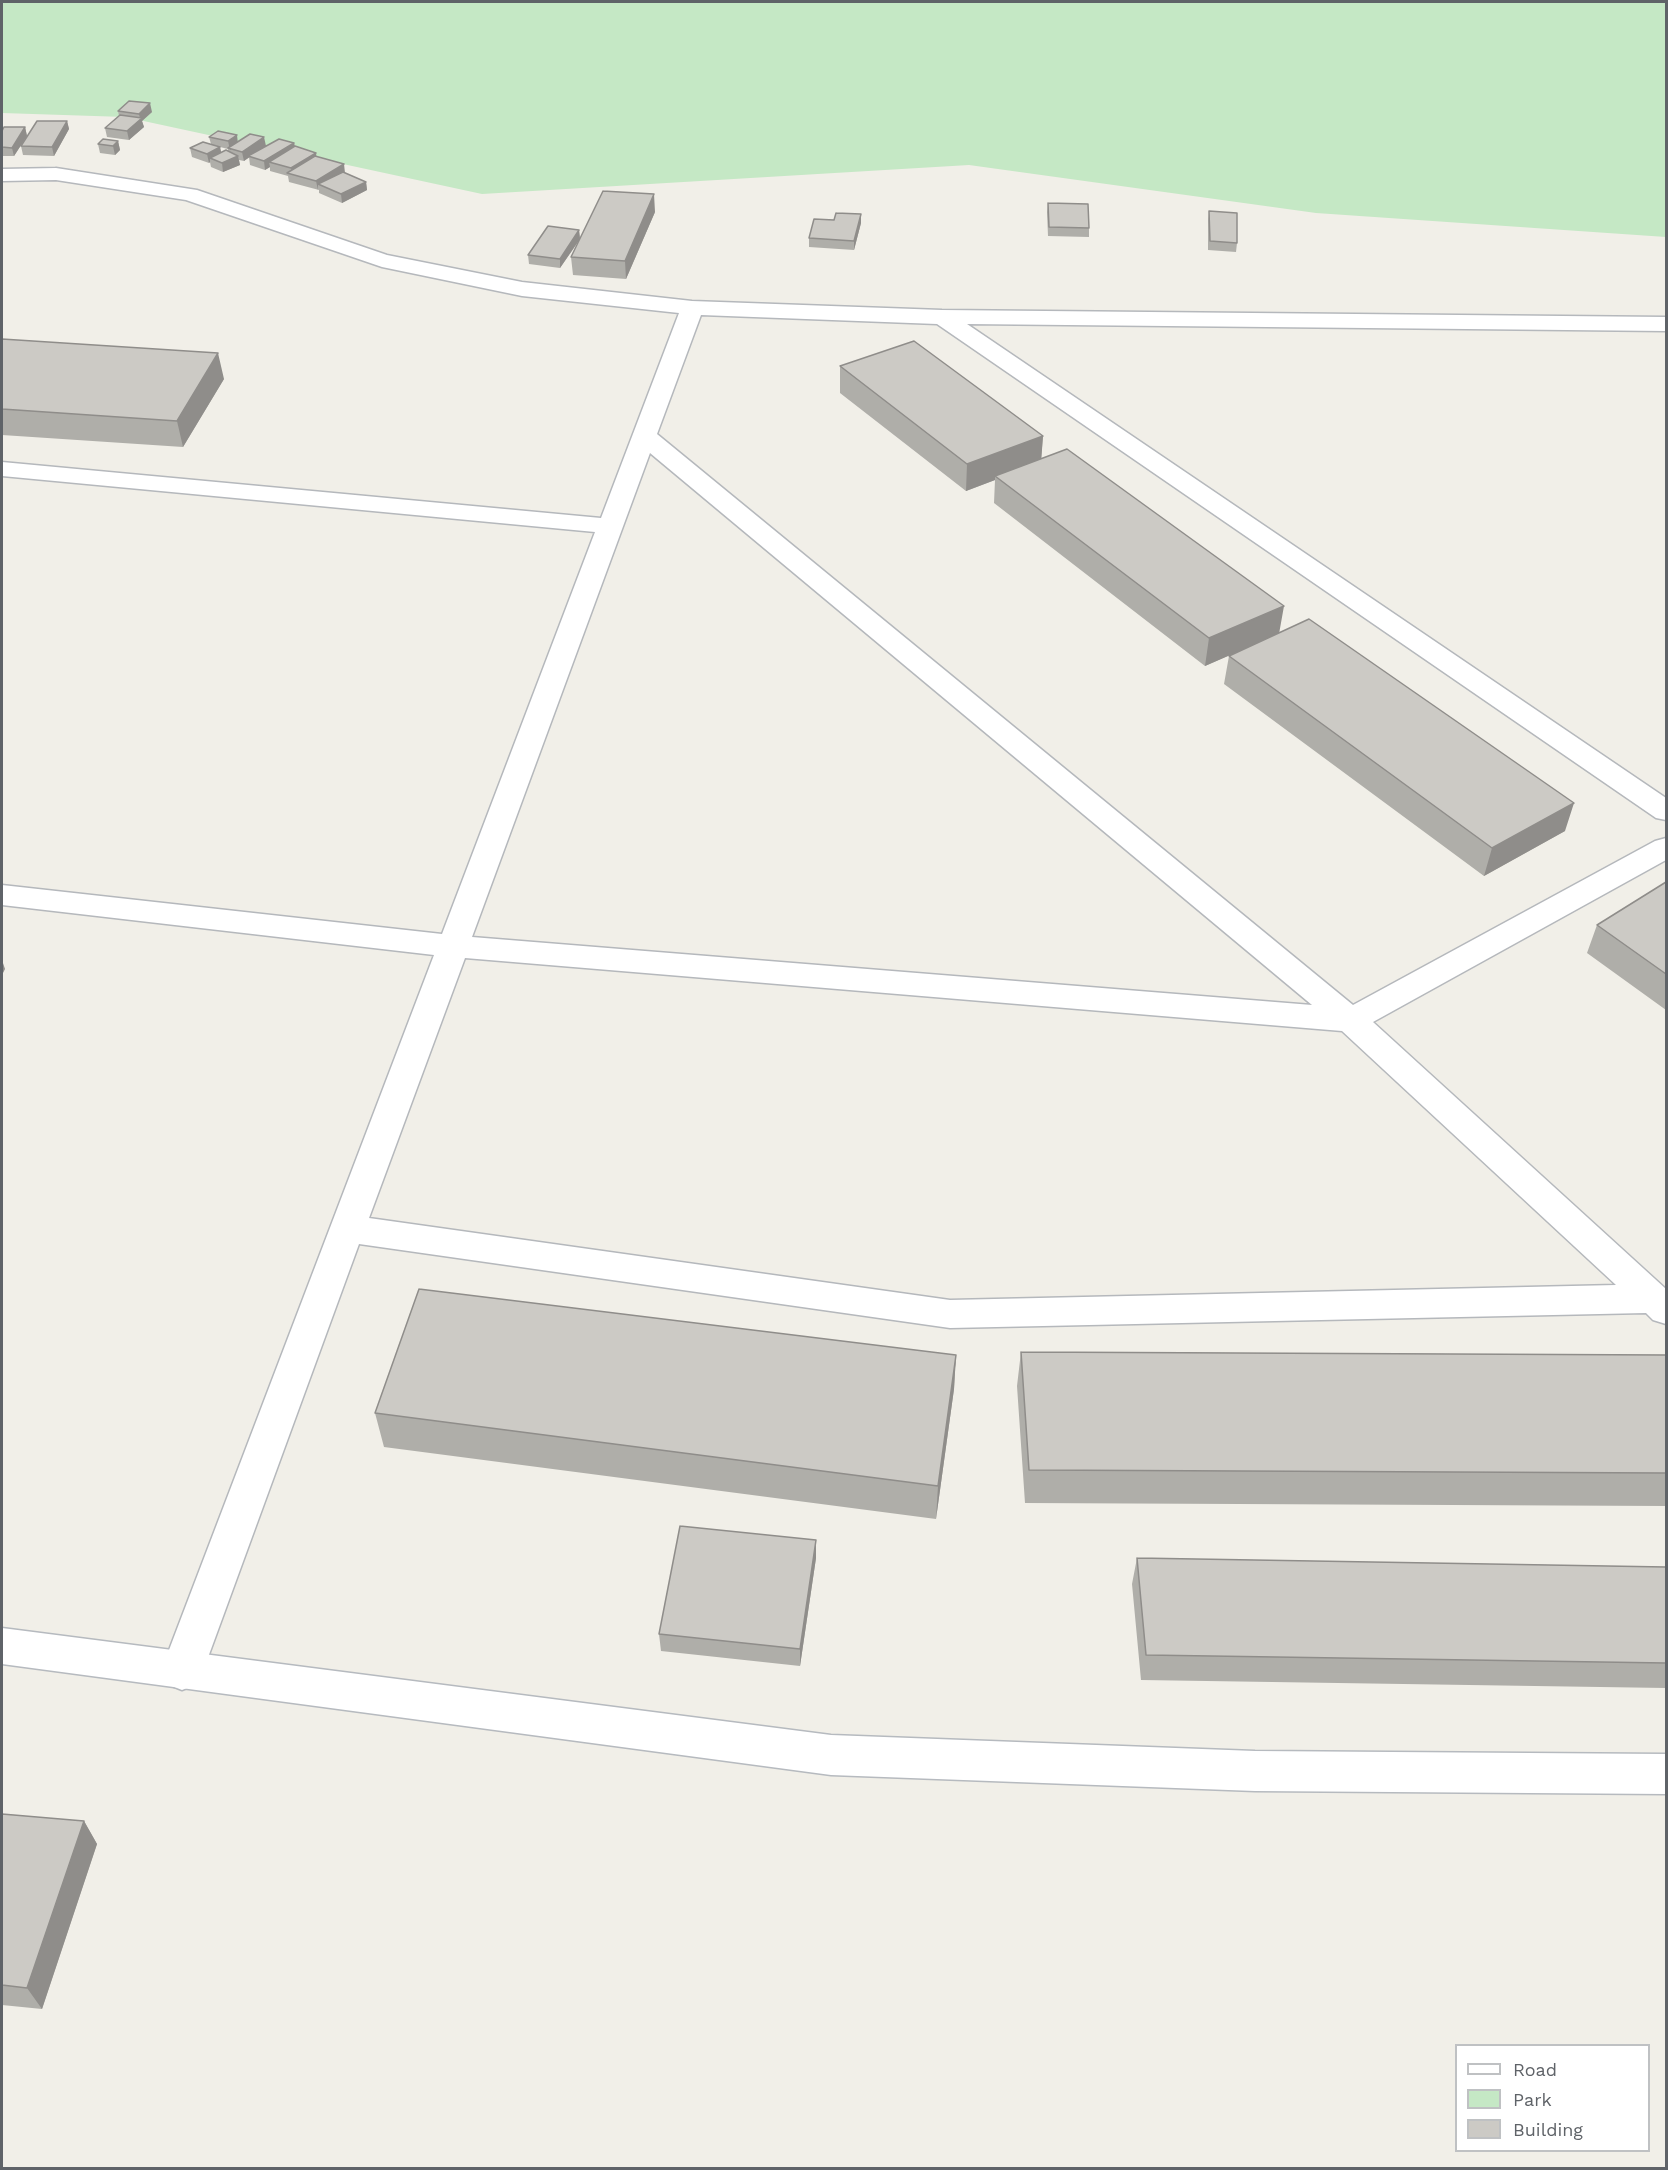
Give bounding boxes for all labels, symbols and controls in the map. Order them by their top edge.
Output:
legend [1455,2044,1650,2152]
text: Road [1513,2059,1557,2080]
text: Park [1513,2089,1552,2110]
text: Building [1513,2119,1583,2140]

